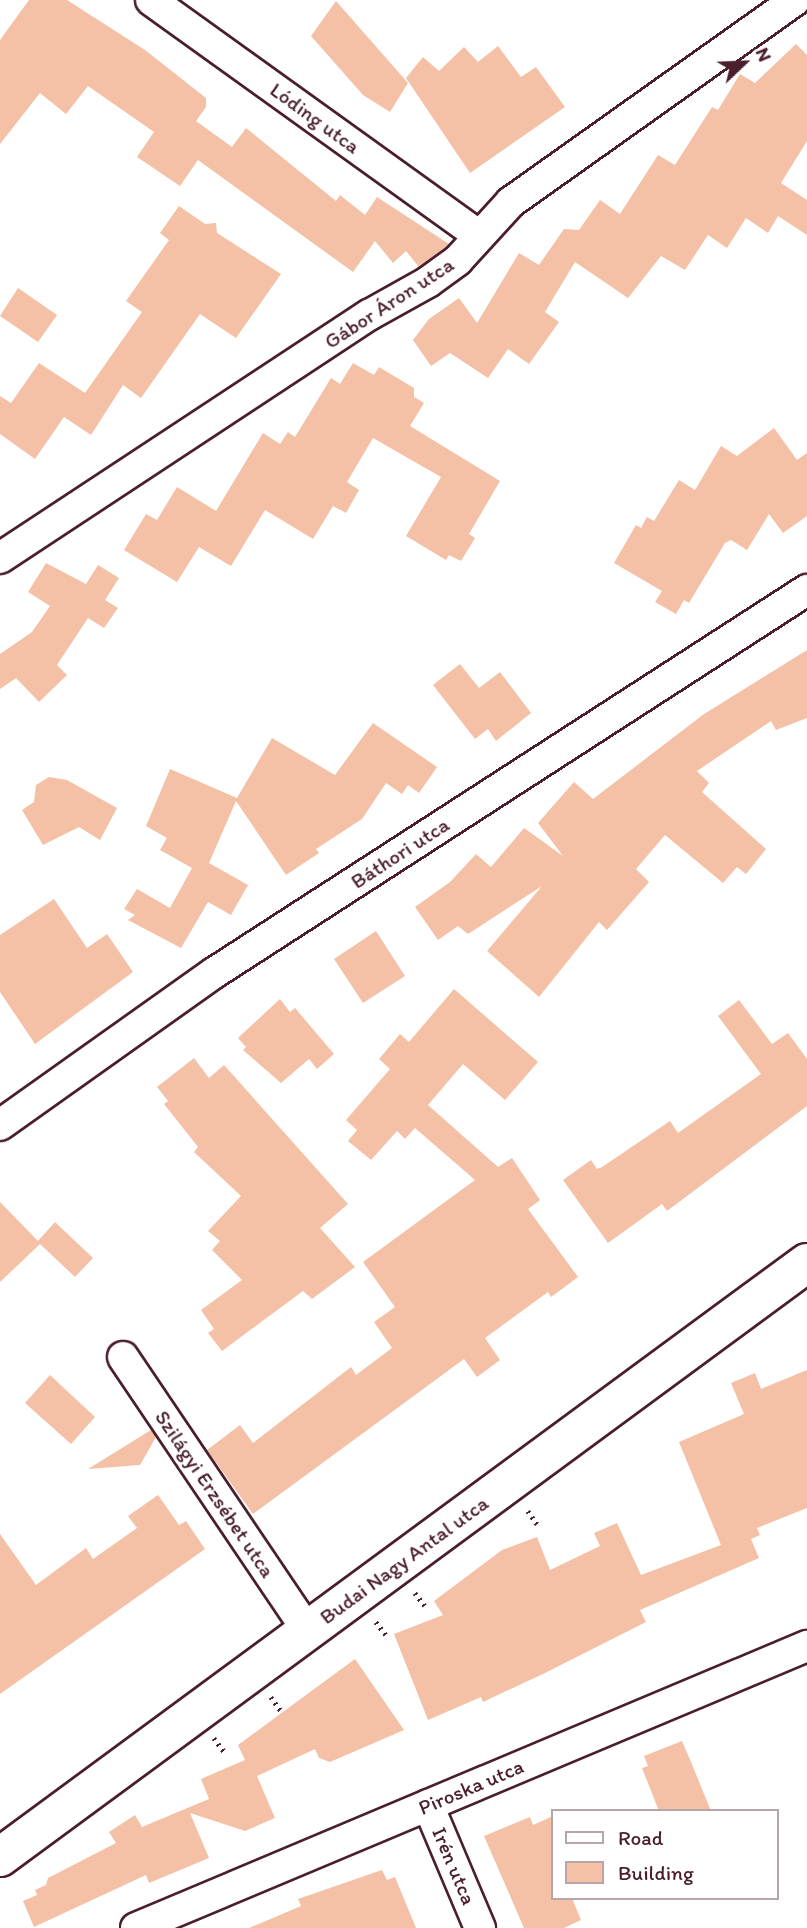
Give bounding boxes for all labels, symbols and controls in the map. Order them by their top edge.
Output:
north arrow [709,28,779,98]
text: N [751,44,777,65]
street label: Lóding utca [265,77,365,159]
street label: Gábor Áron utca [320,252,458,354]
street label: Báthori utca [346,812,454,894]
street label: Szilágyi Erzsébet utca [150,1406,280,1582]
street label: Budai Nagy Antal utca [315,1491,493,1629]
street label: Piroska utca [415,1754,527,1820]
legend [552,1809,779,1900]
street label: Irén utca [426,1824,482,1908]
text: Road [618,1825,663,1850]
text: Building [618,1860,694,1885]

